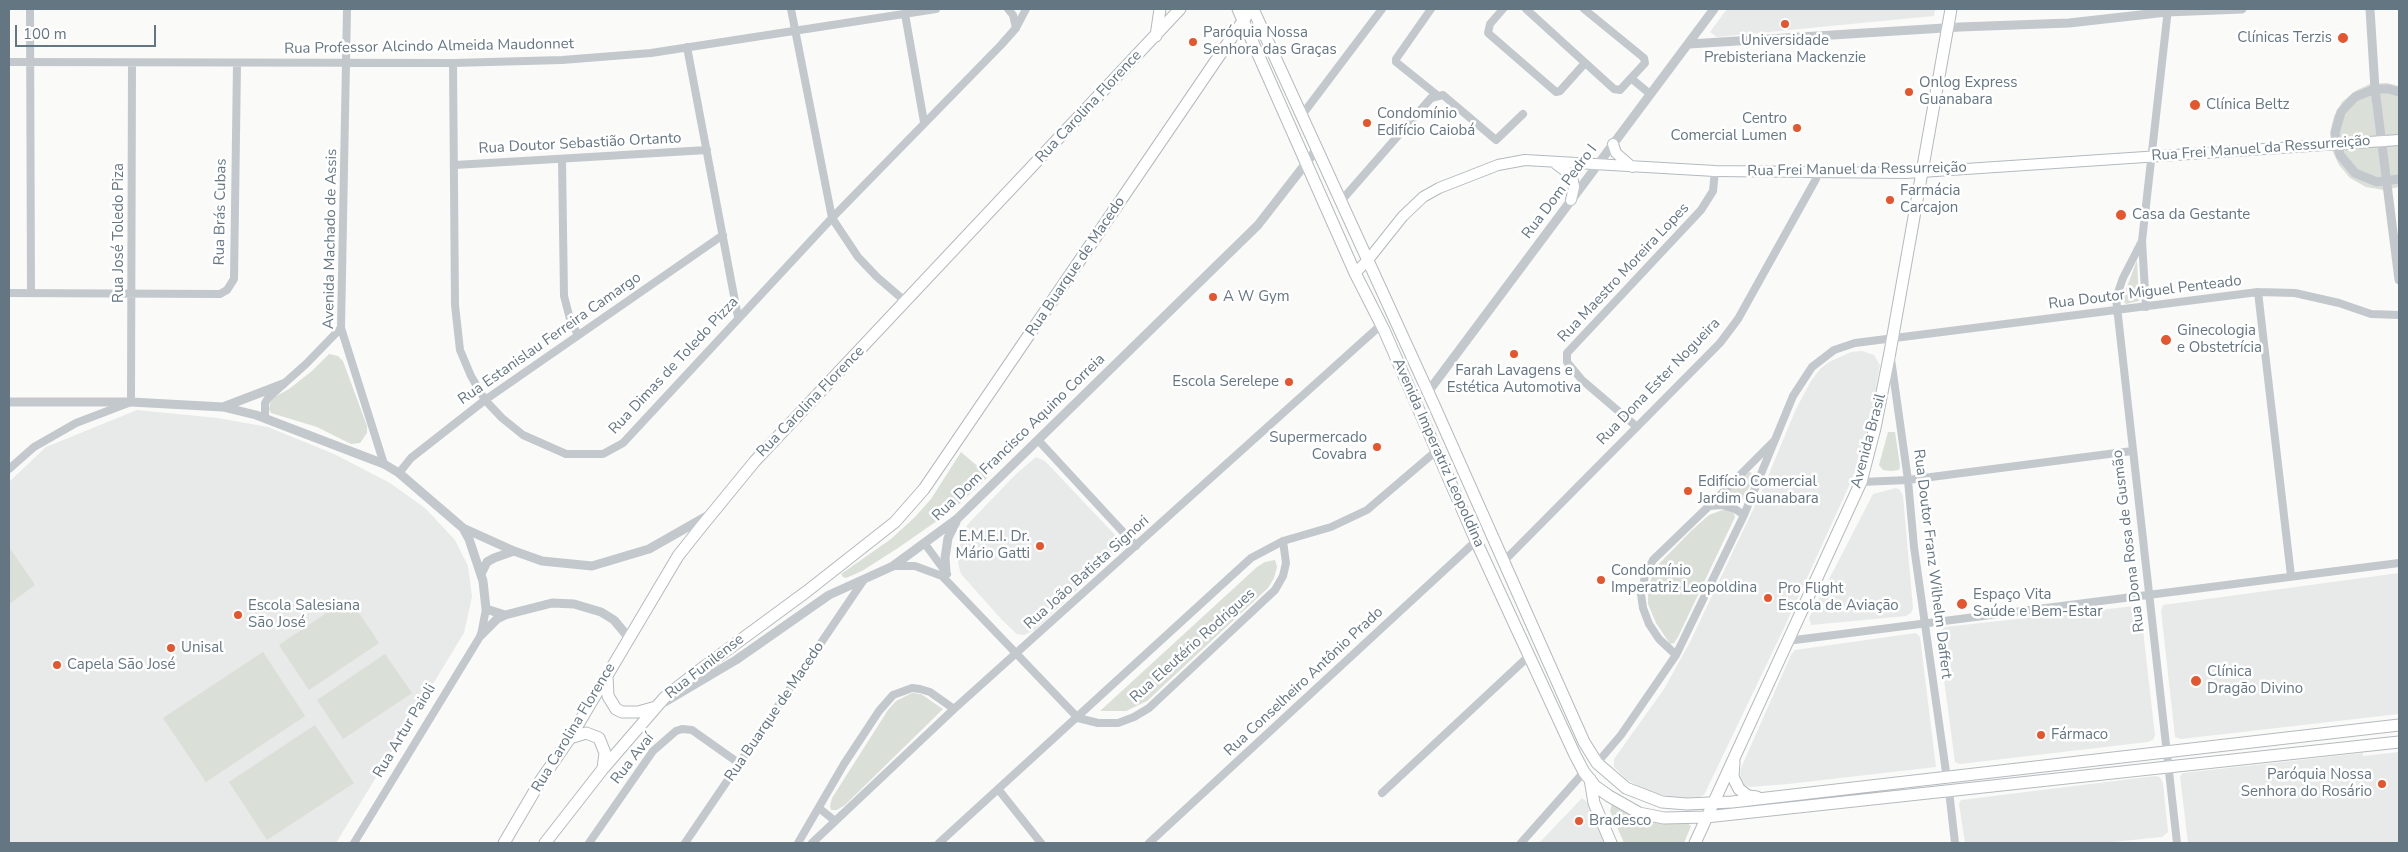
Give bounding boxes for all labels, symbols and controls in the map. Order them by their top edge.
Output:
scale bar [18,15,159,47]
marker: Universidade Prebisteriana Mackenzie [1779,18,1791,30]
text: 100 m [23,24,67,44]
place label: Paróquia Nossa Senhora das Graças [1203,24,1337,59]
place label: Clínicas Terzis [2237,29,2332,47]
marker: Clínicas Terzis [2336,31,2350,45]
place label: Universidade Prebisteriana Mackenzie [1704,32,1866,67]
street label: Rua Professor Alcindo Almeida Maudonnet [284,35,574,59]
marker: Paróquia Nossa Senhora das Graças [1187,36,1199,48]
street label: Rua Carolina Florence [1032,47,1146,167]
place label: Onlog Express Guanabara [1919,74,2017,109]
marker: Onlog Express Guanabara [1903,86,1915,98]
place label: Clínica Beltz [2206,96,2289,114]
marker: Clínica Beltz [2188,98,2202,112]
place label: Condomínio Edifício Caiobá [1377,105,1475,140]
place label: Centro Comercial Lumen [1671,110,1787,145]
marker: Condomínio Edifício Caiobá [1361,117,1373,129]
marker: Centro Comercial Lumen [1791,122,1803,134]
street label: Rua Doutor Sebastião Ortanto [478,130,682,158]
street label: Rua Frei Manuel da Ressurreição [2151,132,2371,166]
street label: Rua Dom Pedro I [1519,141,1601,243]
street label: Avenida Machado de Assis [320,149,342,329]
street label: Rua Brás Cubas [211,158,231,266]
street label: Rua Frei Manuel da Ressurreição [1747,159,1967,181]
street label: Rua José Toledo Piza [110,163,128,303]
place label: Farmácia Carcajon [1900,182,1960,217]
street label: Rua Buarque de Macedo [1023,194,1129,340]
marker: Farmácia Carcajon [1884,194,1896,206]
street label: Rua Maestro Moreira Lopes [1555,199,1693,347]
place label: Casa da Gestante [2132,206,2250,224]
marker: Casa da Gestante [2114,208,2128,222]
street label: Rua Estanislau Ferreira Camargo [455,269,645,409]
street label: Rua Doutor Miguel Penteado [2047,272,2243,314]
place label: A W Gym [1223,288,1290,306]
marker: A W Gym [1207,291,1219,303]
street label: Rua Dimas de Toledo Pizza [606,293,742,439]
street label: Rua Dona Ester Nogueira [1594,315,1724,449]
place label: Ginecologia e Obstetrícia [2177,322,2262,357]
marker: Ginecologia e Obstetrícia [2159,333,2173,347]
street label: Rua Carolina Florence [753,343,869,461]
marker: Farah Lavagens e Estética Automotiva [1508,348,1520,360]
street label: Rua Dom Francisco Aquino Correia [929,351,1109,525]
street label: Avenida Imperatriz Leopoldina [1388,356,1488,550]
place label: Farah Lavagens e Estética Automotiva [1447,362,1581,397]
place label: Escola Serelepe [1172,373,1279,391]
marker: Escola Serelepe [1283,376,1295,388]
street label: Avenida Brasil [1848,392,1890,490]
place label: Supermercado Covabra [1269,429,1367,464]
marker: Supermercado Covabra [1371,441,1383,453]
street label: Rua Doutor Franz Wilhelm Daffert [1909,448,1955,680]
street label: Rua Dona Rosa de Gusmão [2109,449,2149,633]
place label: Edifício Comercial Jardim Guanabara [1698,473,1819,508]
marker: Edifício Comercial Jardim Guanabara [1682,485,1694,497]
street label: Rua João Batista Signori [1021,512,1153,634]
place label: E.M.E.I. Dr. Mário Gatti [956,528,1030,563]
marker: E.M.E.I. Dr. Mário Gatti [1034,540,1046,552]
place label: Condomínio Imperatriz Leopoldina [1611,562,1757,597]
marker: Condomínio Imperatriz Leopoldina [1595,574,1607,586]
place label: Pro Flight Escola de Aviação [1778,580,1899,615]
street label: Rua Eleutério Rodrigues [1127,585,1259,707]
place label: Espaço Vita Saúde e Bem-Estar [1973,586,2103,621]
marker: Pro Flight Escola de Aviação [1762,592,1774,604]
place label: Escola Salesiana São José [248,597,360,632]
marker: Espaço Vita Saúde e Bem-Estar [1955,597,1969,611]
street label: Rua Conselheiro Antônio Prado [1221,604,1387,760]
marker: Escola Salesiana São José [232,609,244,621]
street label: Rua Funilense [662,631,748,703]
place label: Unisal [181,639,224,657]
street label: Rua Buarque de Macedo [722,639,828,785]
marker: Unisal [165,642,177,654]
place label: Capela São José [67,656,176,674]
marker: Capela São José [51,659,63,671]
street label: Rua Carolina Florence [528,660,620,796]
place label: Clínica Dragão Divino [2207,663,2303,698]
marker: Clínica Dragão Divino [2189,674,2203,688]
street label: Rua Artur Paioli [370,681,440,781]
place label: Fármaco [2051,726,2108,744]
marker: Fármaco [2035,729,2047,741]
street label: Rua Avaí [607,730,659,788]
place label: Paróquia Nossa Senhora do Rosário [2241,766,2372,801]
marker: Paróquia Nossa Senhora do Rosário [2376,778,2388,790]
place label: Bradesco [1589,812,1651,830]
marker: Bradesco [1573,815,1585,827]

